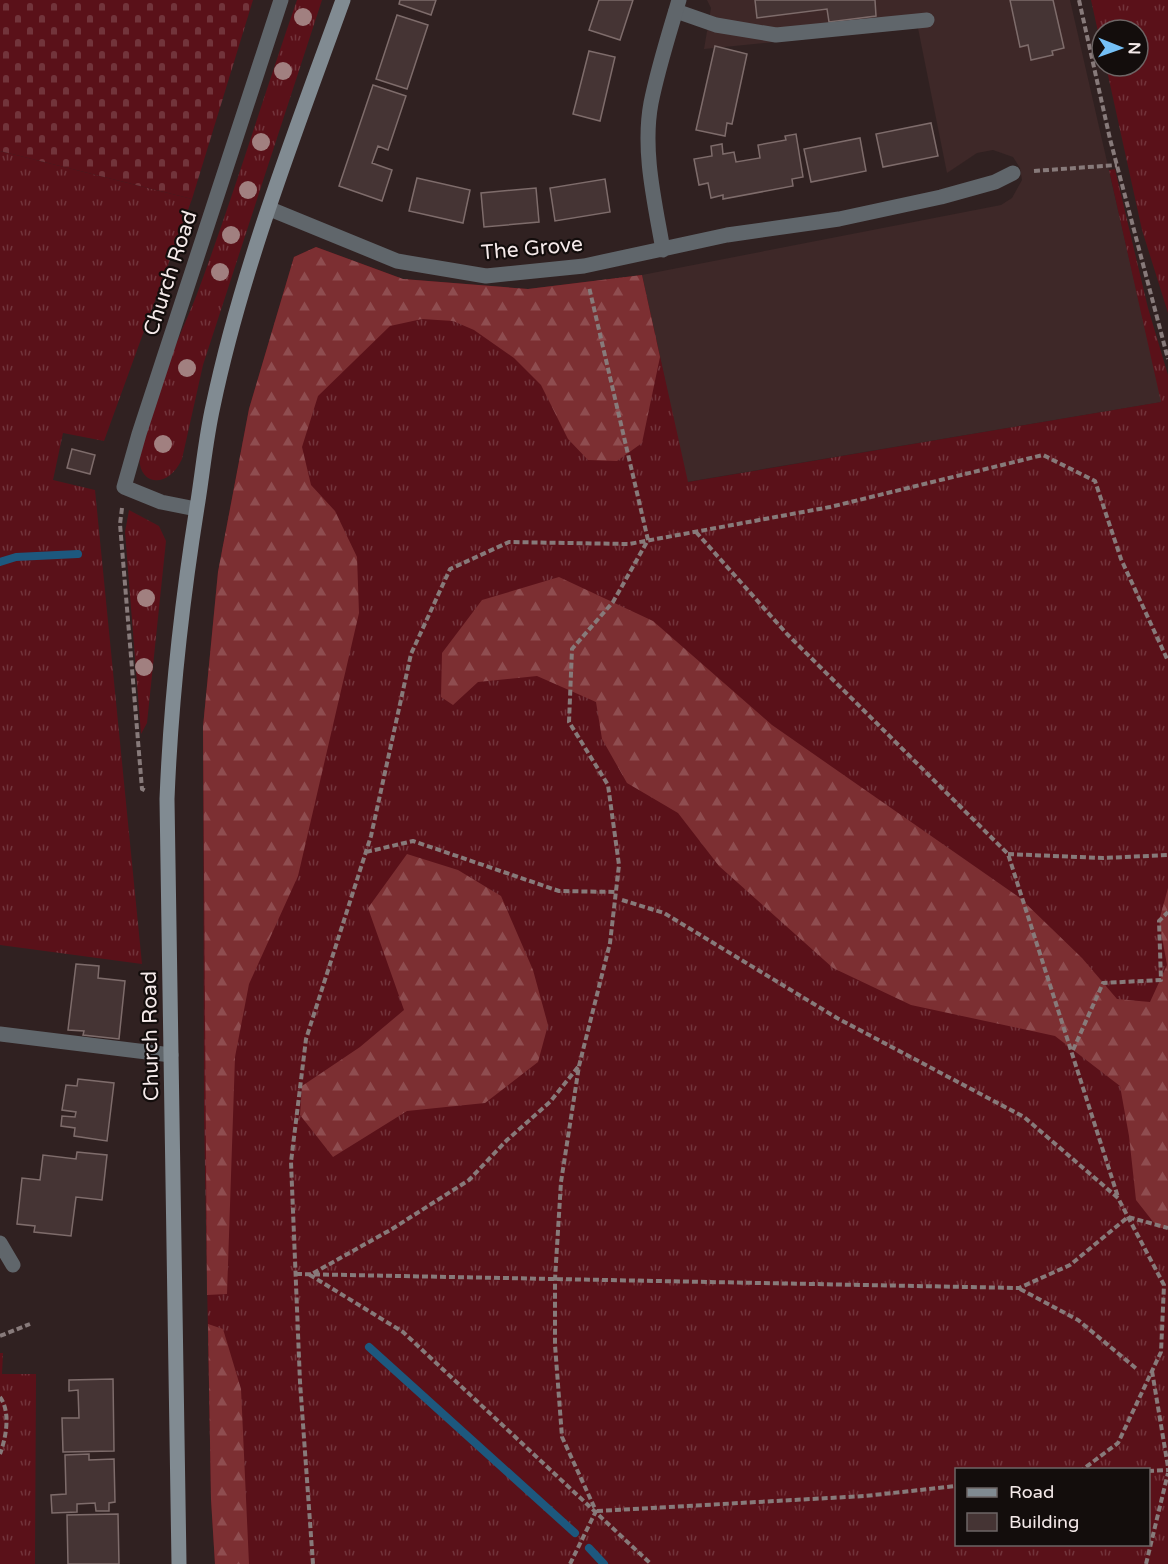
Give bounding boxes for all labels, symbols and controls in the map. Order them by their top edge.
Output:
north arrow [1090,18,1150,78]
text: N [1124,42,1144,55]
street label: Church Road [138,207,202,339]
street label: The Grove [480,232,584,265]
street label: Church Road [137,971,164,1101]
legend [955,1468,1150,1546]
text: Road [1009,1481,1054,1503]
text: Building [1009,1511,1079,1533]

